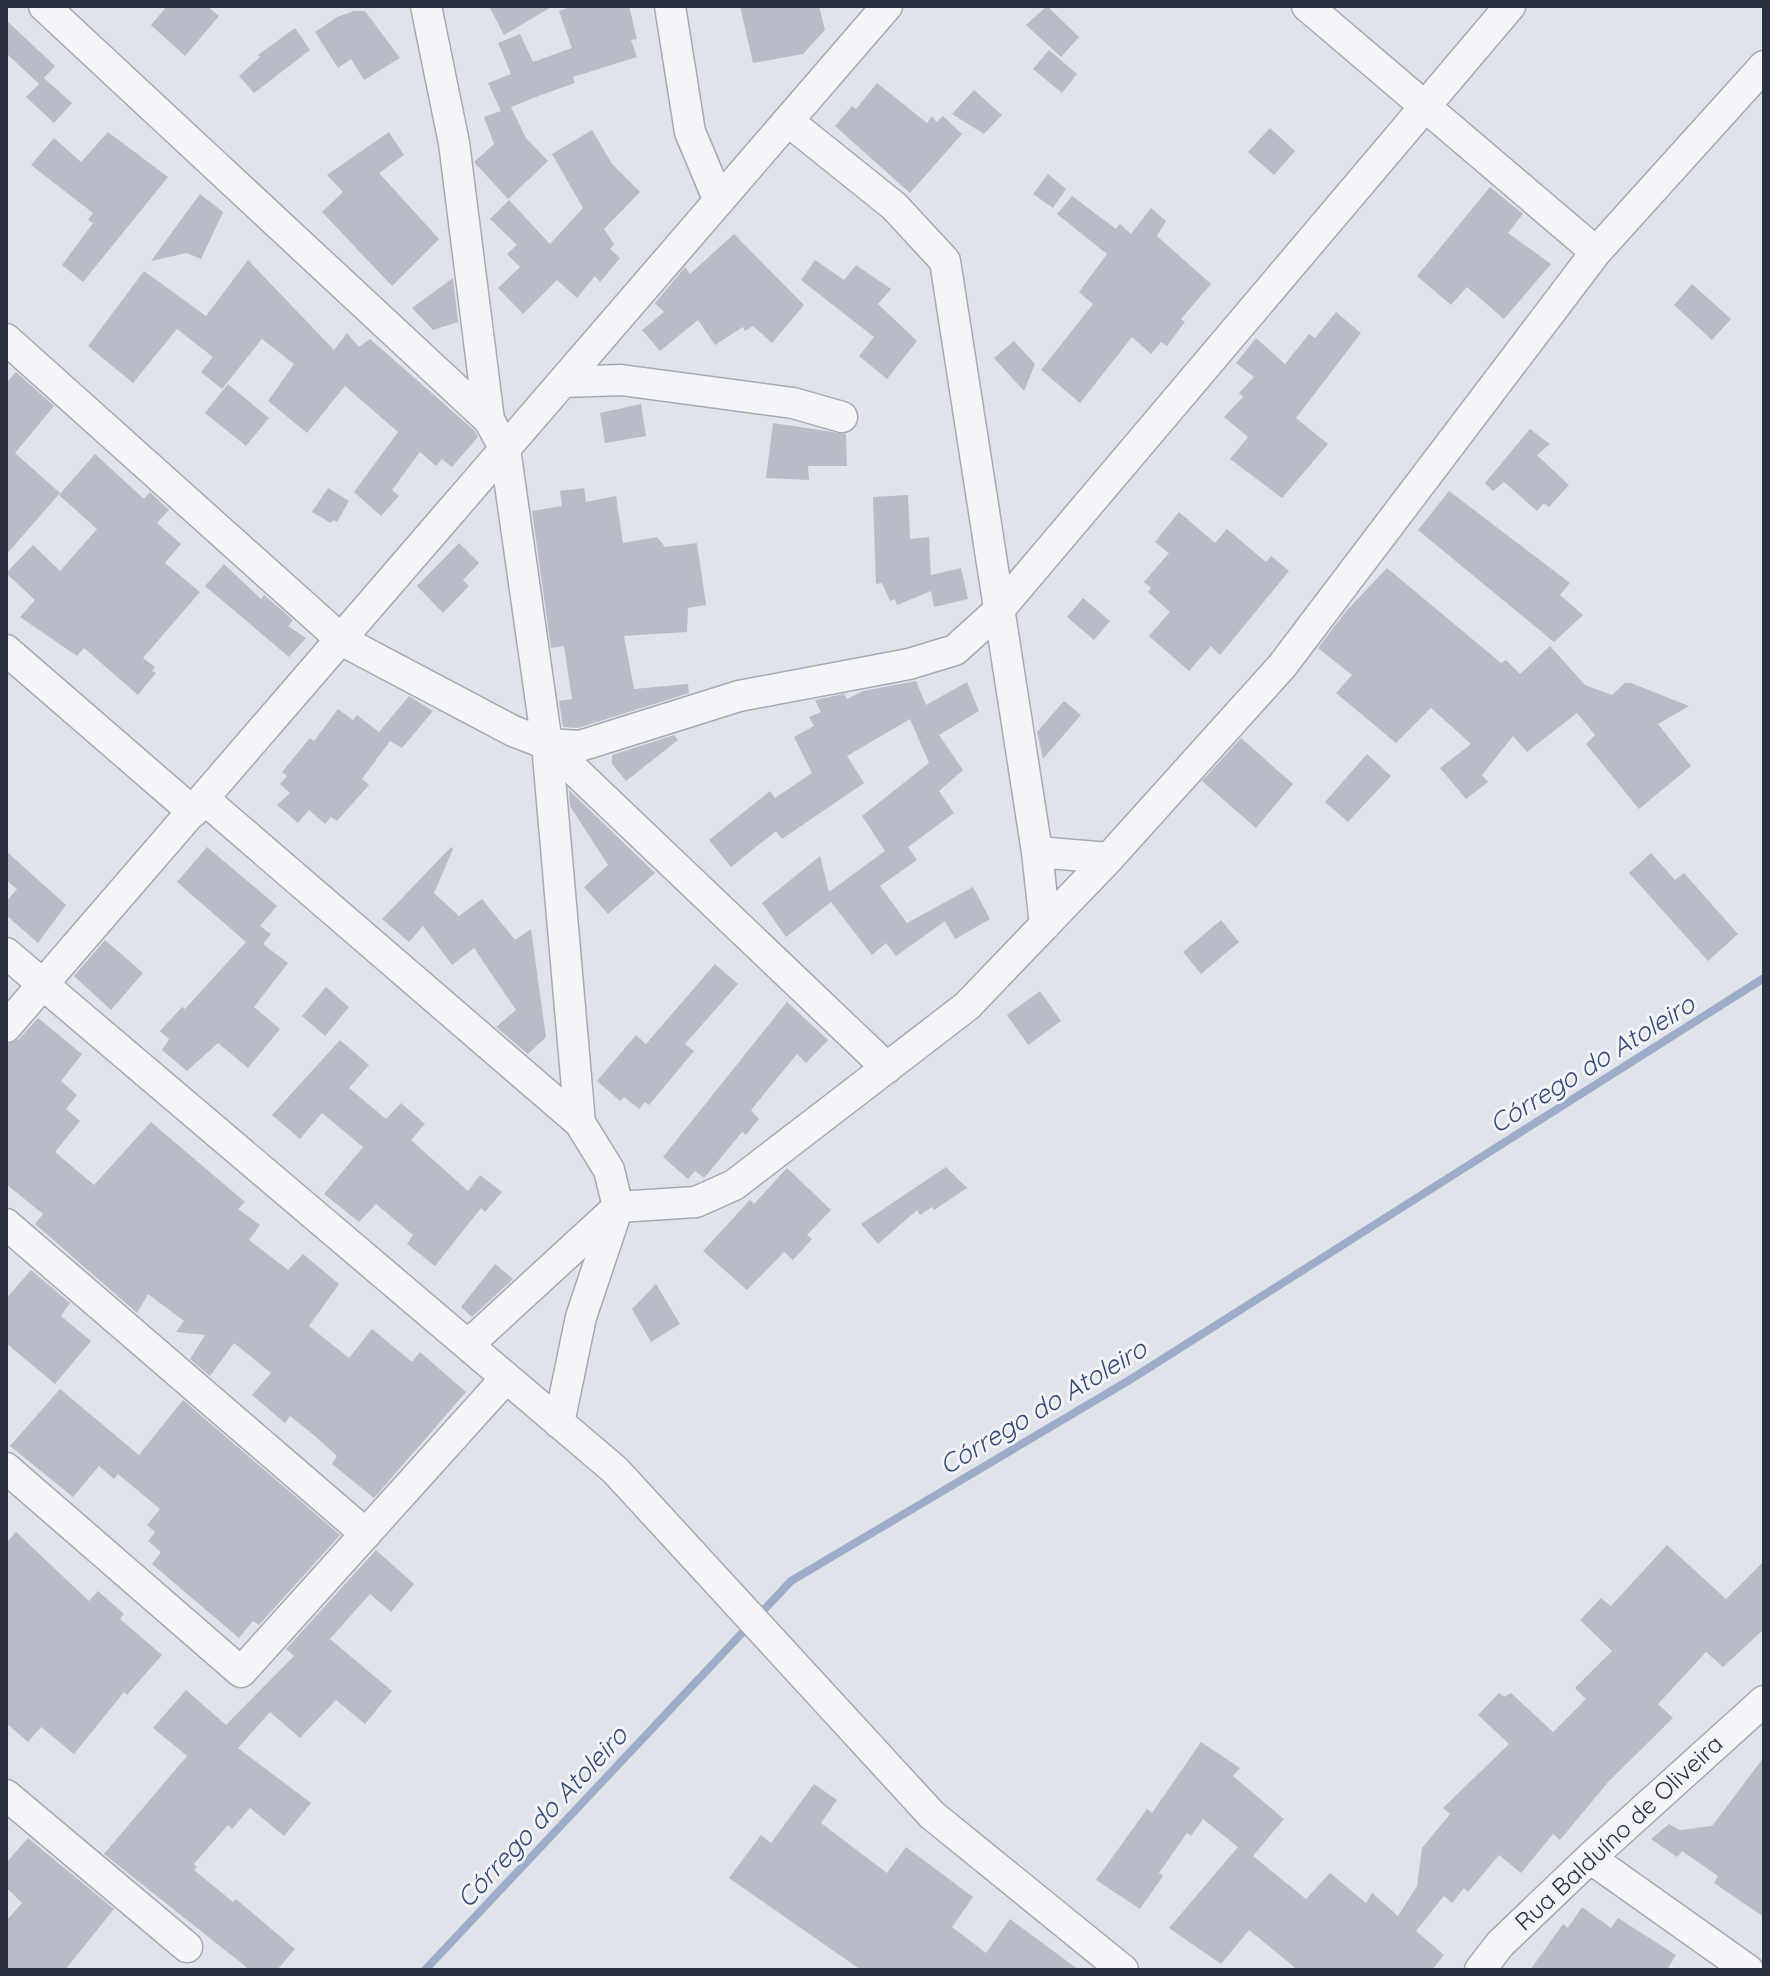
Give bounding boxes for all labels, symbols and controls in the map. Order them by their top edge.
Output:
water label: Córrego do Atoleiro [1483,986,1702,1140]
water label: Córrego do Atoleiro [933,1331,1153,1481]
water label: Córrego do Atoleiro [449,1718,635,1914]
street label: Rua Balduíno de Oliveira [1508,1728,1728,1936]

